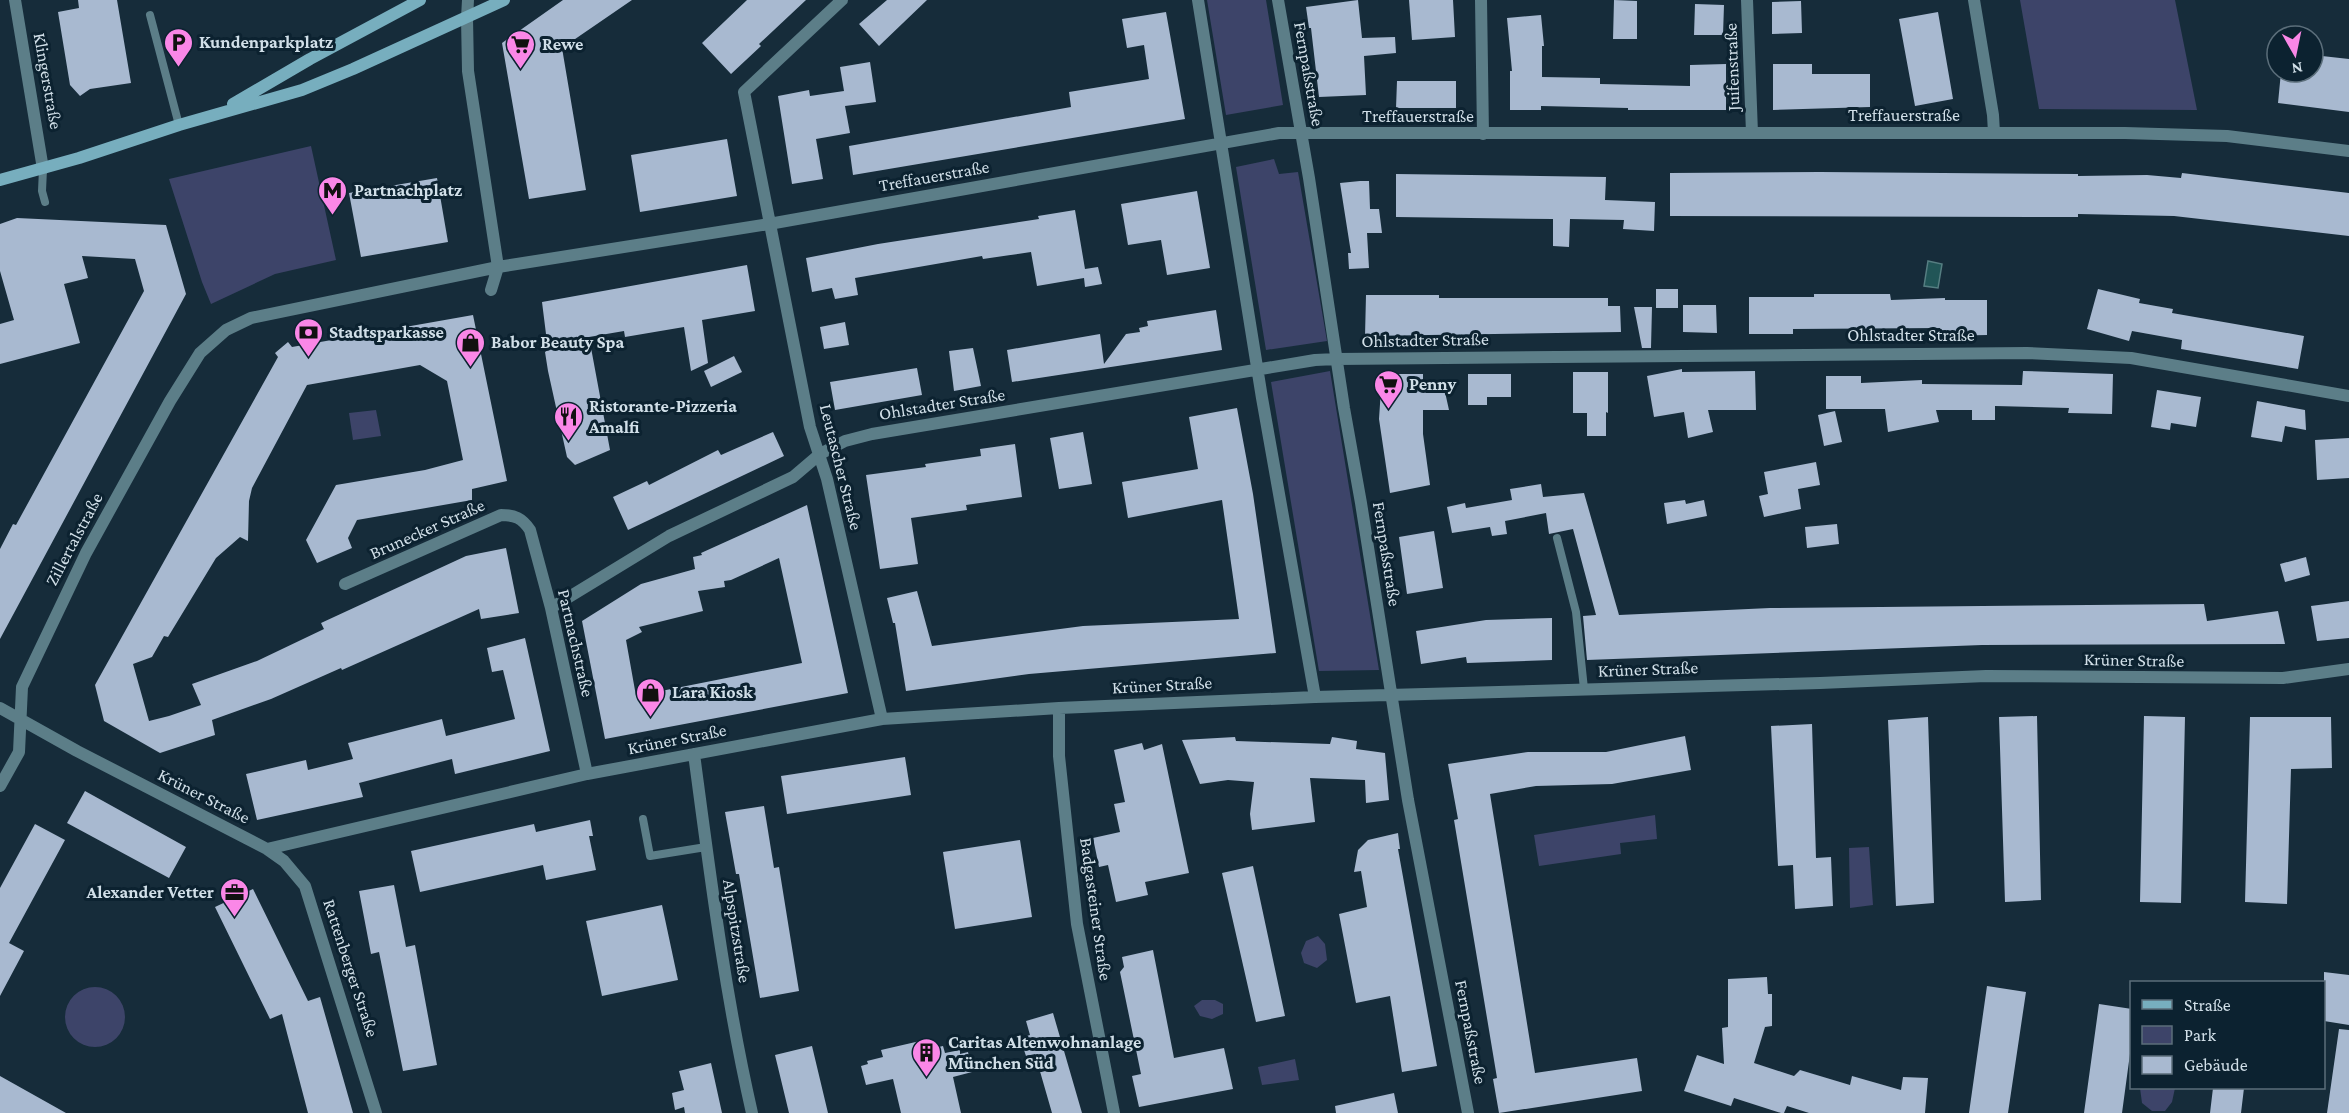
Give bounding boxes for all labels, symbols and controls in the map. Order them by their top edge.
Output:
street label: Fernpaßstraße [1290,20,1328,128]
street label: Juifenstraße [1720,23,1744,113]
north arrow [2265,24,2325,84]
parking icon: Kundenparkplatz [162,26,194,68]
supermarket icon: Rewe [505,28,537,70]
street label: Klingerstraße [30,31,66,131]
place label: Kundenparkplatz [199,32,333,52]
place label: Rewe [542,34,583,54]
text: N [2290,59,2304,78]
street label: Treffauerstraße [1848,105,1960,125]
street label: Treffauerstraße [1362,106,1474,126]
street label: Treffauerstraße [877,156,991,196]
metro station icon: Partnachplatz [317,174,349,216]
place label: Partnachplatz [354,180,462,200]
bank icon: Stadtsparkasse [292,316,324,358]
place label: Stadtsparkasse [329,322,444,342]
street label: Ohlstadter Straße [1847,325,1975,345]
shop icon: Babor Beauty Spa [454,326,486,368]
street label: Ohlstadter Straße [1361,329,1489,351]
place label: Babor Beauty Spa [491,332,625,352]
supermarket icon: Penny [1372,368,1404,410]
place label: Penny [1409,374,1457,394]
street label: Ohlstadter Straße [878,384,1007,424]
place label: Ristorante-Pizzeria Amalfi [588,396,737,437]
restaurant icon: Ristorante-Pizzeria Amalfi [552,400,584,442]
street label: Leutascher Straße [816,402,866,532]
street label: Zillertalstraße [41,489,107,589]
street label: Brunecker Straße [366,495,488,563]
street label: Fernpaßstraße [1369,500,1405,608]
street label: Partnachstraße [554,587,598,699]
street label: Krüner Straße [2084,649,2184,671]
street label: Krüner Straße [1598,657,1699,681]
street label: Krüner Straße [1111,672,1213,698]
shop icon: Lara Kiosk [635,676,667,718]
place label: Lara Kiosk [672,682,753,702]
street label: Krüner Straße [626,720,728,758]
street label: Krüner Straße [155,764,253,828]
street label: Badgasteiner Straße [1076,836,1116,982]
office icon: Alexander Vetter [219,876,251,918]
street label: Alpspitzstraße [719,878,755,984]
place label: Alexander Vetter [86,882,214,902]
street label: Rattenberger Straße [319,897,383,1040]
street label: Fernpaßstraße [1451,978,1491,1086]
legend [2130,981,2325,1089]
text: Straße [2184,995,2231,1015]
text: Park [2184,1025,2216,1045]
place label: Caritas Altenwohnanlage München Süd [948,1032,1141,1073]
building icon: Caritas Altenwohnanlage München Süd [911,1036,943,1078]
text: Gebäude [2184,1055,2248,1075]

